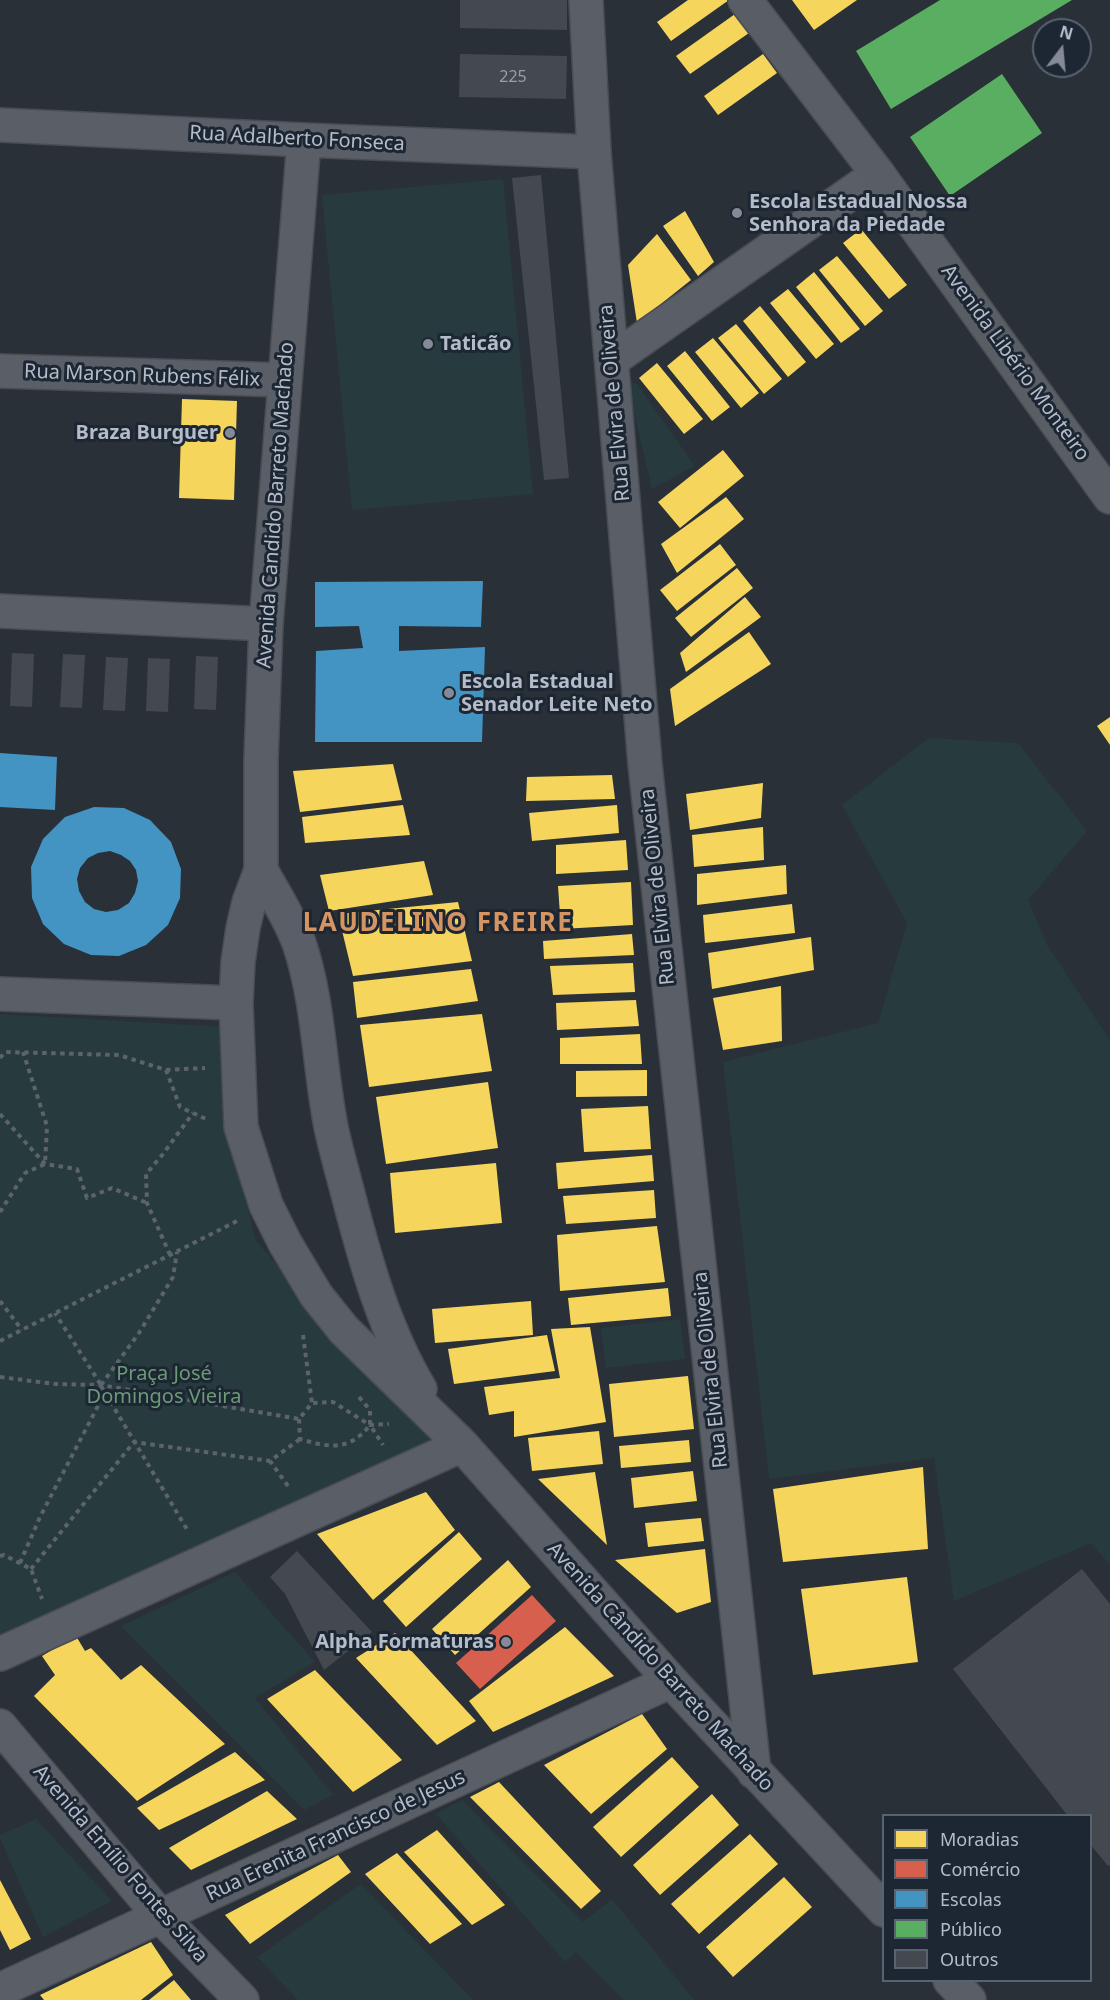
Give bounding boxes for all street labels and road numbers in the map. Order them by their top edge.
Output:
street label: Rua Adalberto Fonseca [189,121,405,157]
street label: Avenida Libério Monteiro [936,260,1094,466]
street label: Rua Elvira de Oliveira [594,304,636,502]
street label: Avenida Candido Barreto Machado [253,341,299,669]
street label: Rua Marson Rubens Félix [24,360,260,392]
street label: Rua Elvira de Oliveira [636,788,680,986]
street label: Rua Elvira de Oliveira [689,1271,733,1469]
street label: Avenida Cândido Barreto Machado [542,1538,778,1796]
street label: Avenida Emílio Fontes Silva [28,1760,212,1968]
street label: Rua Erenita Francisco de Jesus [203,1765,469,1907]

